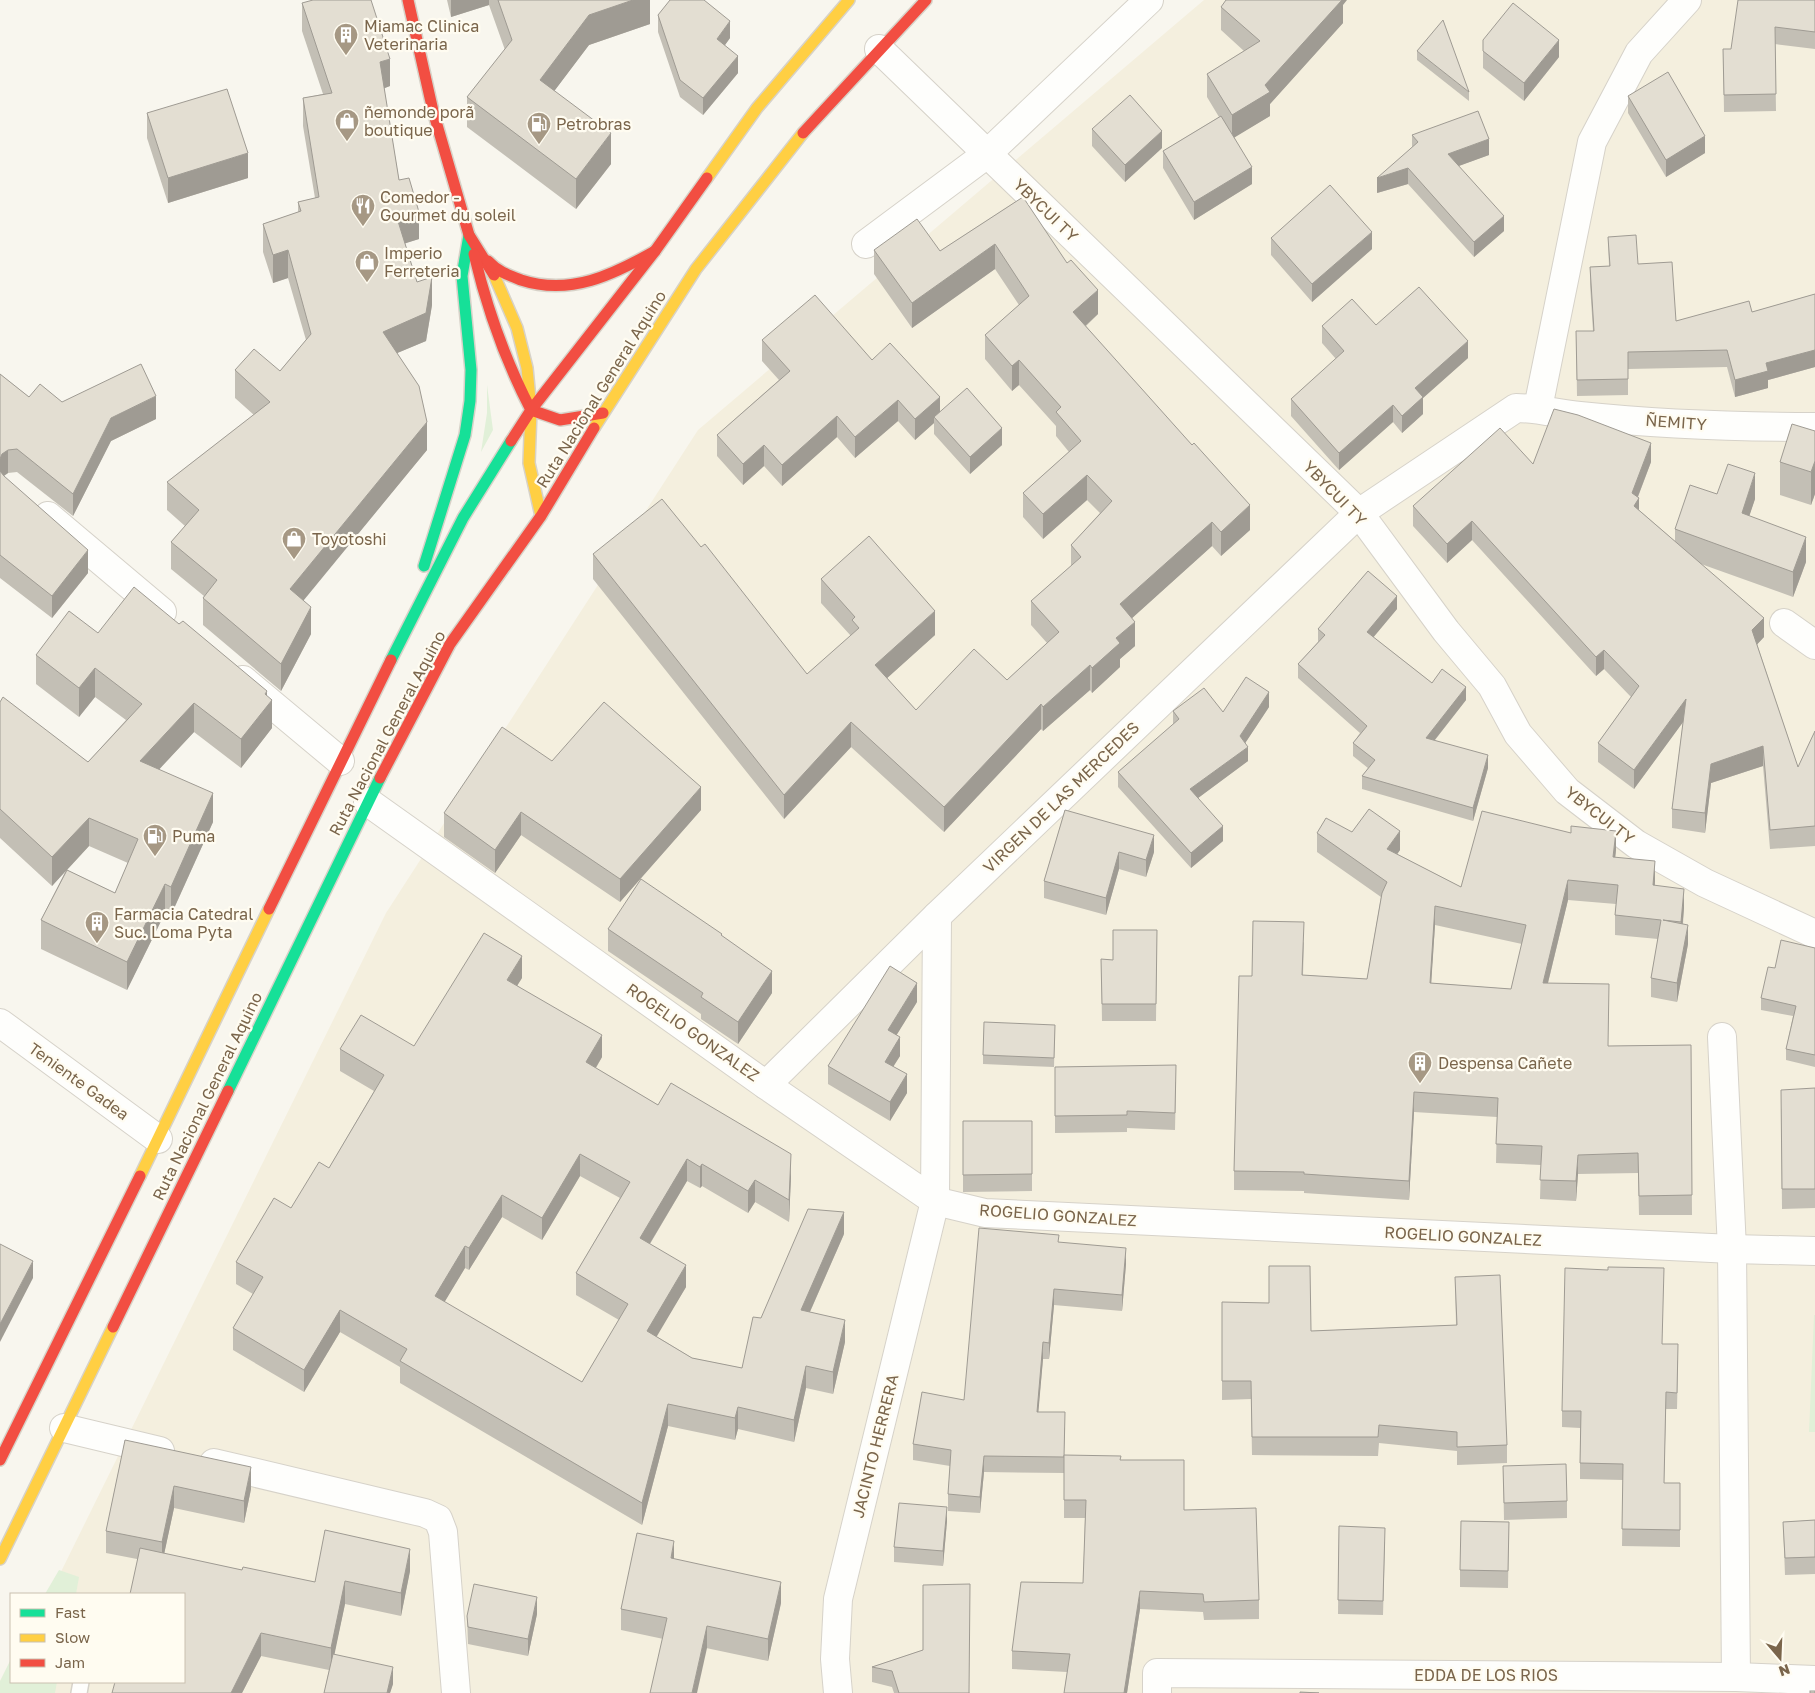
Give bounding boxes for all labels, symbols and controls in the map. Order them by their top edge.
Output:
place label: Miamac Clinica Veterinaria [364,16,479,54]
building icon: Miamac Clinica Veterinaria [333,22,359,56]
place label: ñemonde porã boutique [364,102,474,140]
shop icon: ñemonde porã boutique [334,108,360,142]
fuel station icon: Petrobras [526,111,552,145]
place label: Petrobras [556,114,631,134]
street label: YBYCUI TY [1009,174,1083,246]
place label: Comedor - Gourmet du soleil [380,187,516,225]
restaurant icon: Comedor - Gourmet du soleil [350,193,376,227]
place label: Imperio Ferreteria [384,243,460,281]
shop icon: Imperio Ferreteria [354,249,380,283]
street label: Ruta Nacional General Aquino [532,287,670,491]
street label: ÑEMITY [1645,410,1708,434]
street label: YBYCUI TY [1299,456,1371,530]
shop icon: Toyotoshi [281,526,307,560]
place label: Toyotoshi [312,529,387,549]
street label: Ruta Nacional General Aquino [324,627,450,839]
street label: VIRGEN DE LAS MERCEDES [979,717,1143,877]
street label: YBYCUI TY [1561,782,1639,849]
fuel station icon: Puma [142,823,168,857]
place label: Puma [172,826,215,846]
place label: Farmacia Catedral Suc. Loma Pyta [114,904,253,942]
building icon: Farmacia Catedral Suc. Loma Pyta [84,910,110,944]
street label: ROGELIO GONZALEZ [623,979,763,1085]
street label: Ruta Nacional General Aquino [148,989,266,1203]
street label: Teniente Gadea [25,1038,133,1124]
building icon: Despensa Cañete [1407,1050,1433,1084]
place label: Despensa Cañete [1438,1053,1572,1073]
street label: ROGELIO GONZALEZ [979,1200,1137,1230]
street label: ROGELIO GONZALEZ [1384,1222,1542,1250]
street label: JACINTO HERRERA [847,1372,903,1520]
legend [10,1593,185,1683]
text: Fast [55,1603,86,1621]
text: Slow [55,1628,90,1646]
north arrow [1755,1633,1805,1683]
text: Jam [55,1653,85,1671]
text: N [1777,1661,1792,1681]
street label: EDDA DE LOS RIOS [1414,1665,1558,1685]

